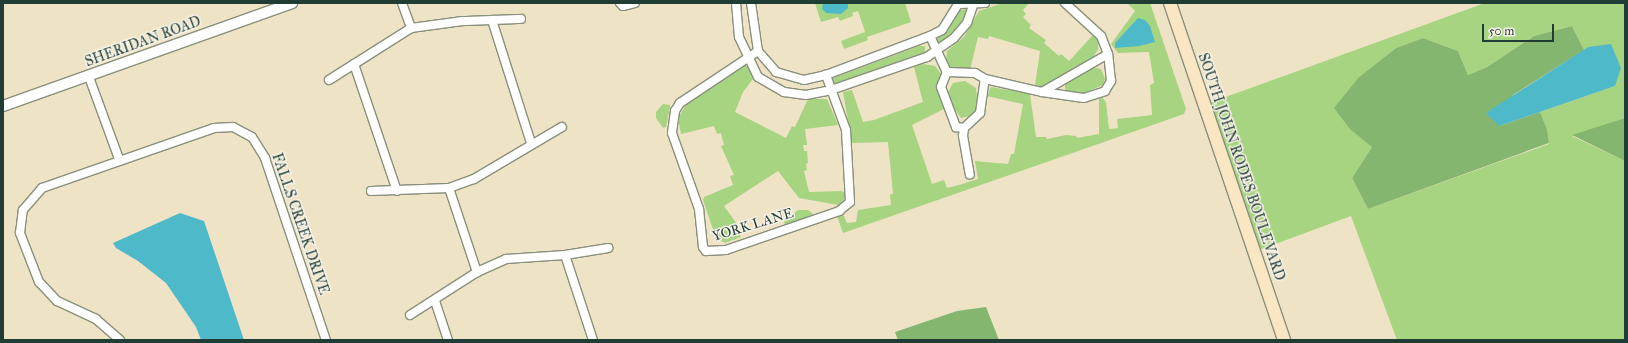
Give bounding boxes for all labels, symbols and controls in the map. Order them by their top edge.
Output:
street label: SHERIDAN ROAD [83,13,203,71]
scale bar [1484,16,1556,42]
text: 50 m [1489,24,1514,38]
street label: SOUTH JOHN RODES BOULEVARD [1194,51,1288,283]
street label: FALLS CREEK DRIVE [268,151,332,297]
street label: YORK LANE [710,205,796,245]

